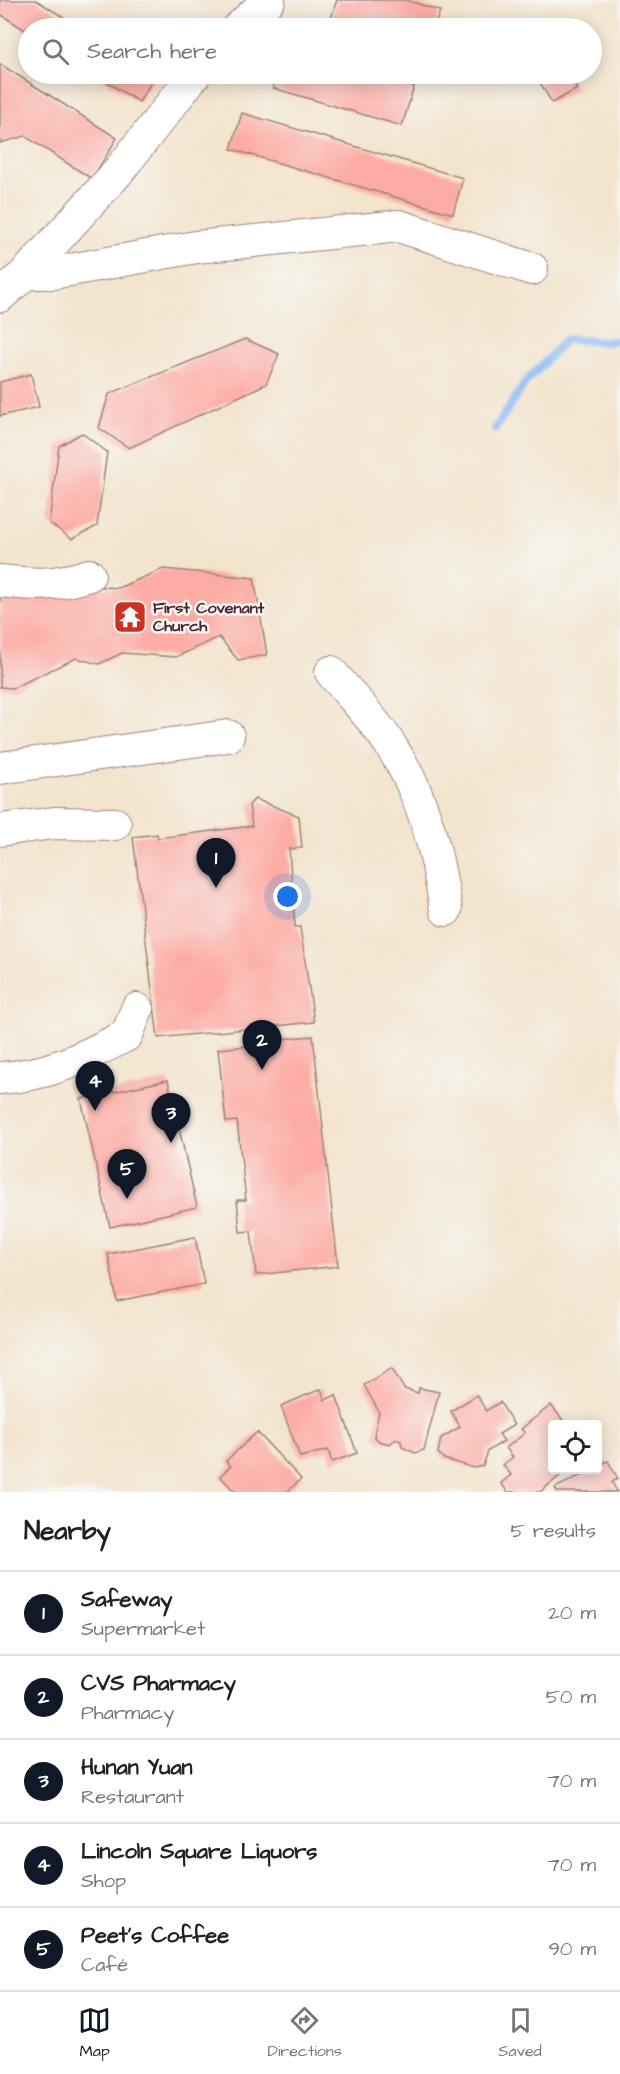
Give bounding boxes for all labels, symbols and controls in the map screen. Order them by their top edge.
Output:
search box [18,18,602,84]
icon: search [39,35,72,68]
text: Search here [87,36,217,67]
place label: First Covenant Church [153,597,265,637]
temple icon: First Covenant Church [112,599,148,635]
pin: 1 [196,838,236,888]
your location [273,882,302,911]
pin: 2 [242,1020,282,1070]
pin: 4 [76,1062,115,1111]
pin: 3 [152,1094,190,1143]
pin: 5 [108,1150,146,1199]
map controls [548,1420,602,1474]
button: locate [548,1420,602,1474]
text: Nearby [24,1513,111,1549]
text: 5 results [511,1517,596,1545]
text: Safeway [81,1584,172,1615]
text: 1 [42,1599,45,1627]
text: 20 m [548,1599,596,1627]
text: Supermarket [81,1615,205,1643]
text: CVS Pharmacy [81,1668,236,1699]
text: 2 [38,1683,49,1711]
text: 50 m [546,1683,596,1711]
text: Pharmacy [81,1699,174,1727]
text: Hunan Yuan [81,1752,193,1783]
text: 3 [38,1767,49,1795]
text: 70 m [548,1767,596,1795]
text: Restaurant [81,1783,184,1811]
text: Lincoln Square Liquors [81,1836,317,1867]
text: 4 [37,1851,50,1879]
text: 70 m [548,1851,596,1879]
text: Shop [81,1867,126,1895]
text: Peet's Coffee [81,1920,229,1951]
text: 5 [36,1935,51,1963]
text: 90 m [548,1935,596,1963]
text: Café [81,1951,128,1979]
tab: Map [78,2004,111,2062]
tab: Directions [268,2004,342,2062]
tab: Saved [498,2004,542,2062]

